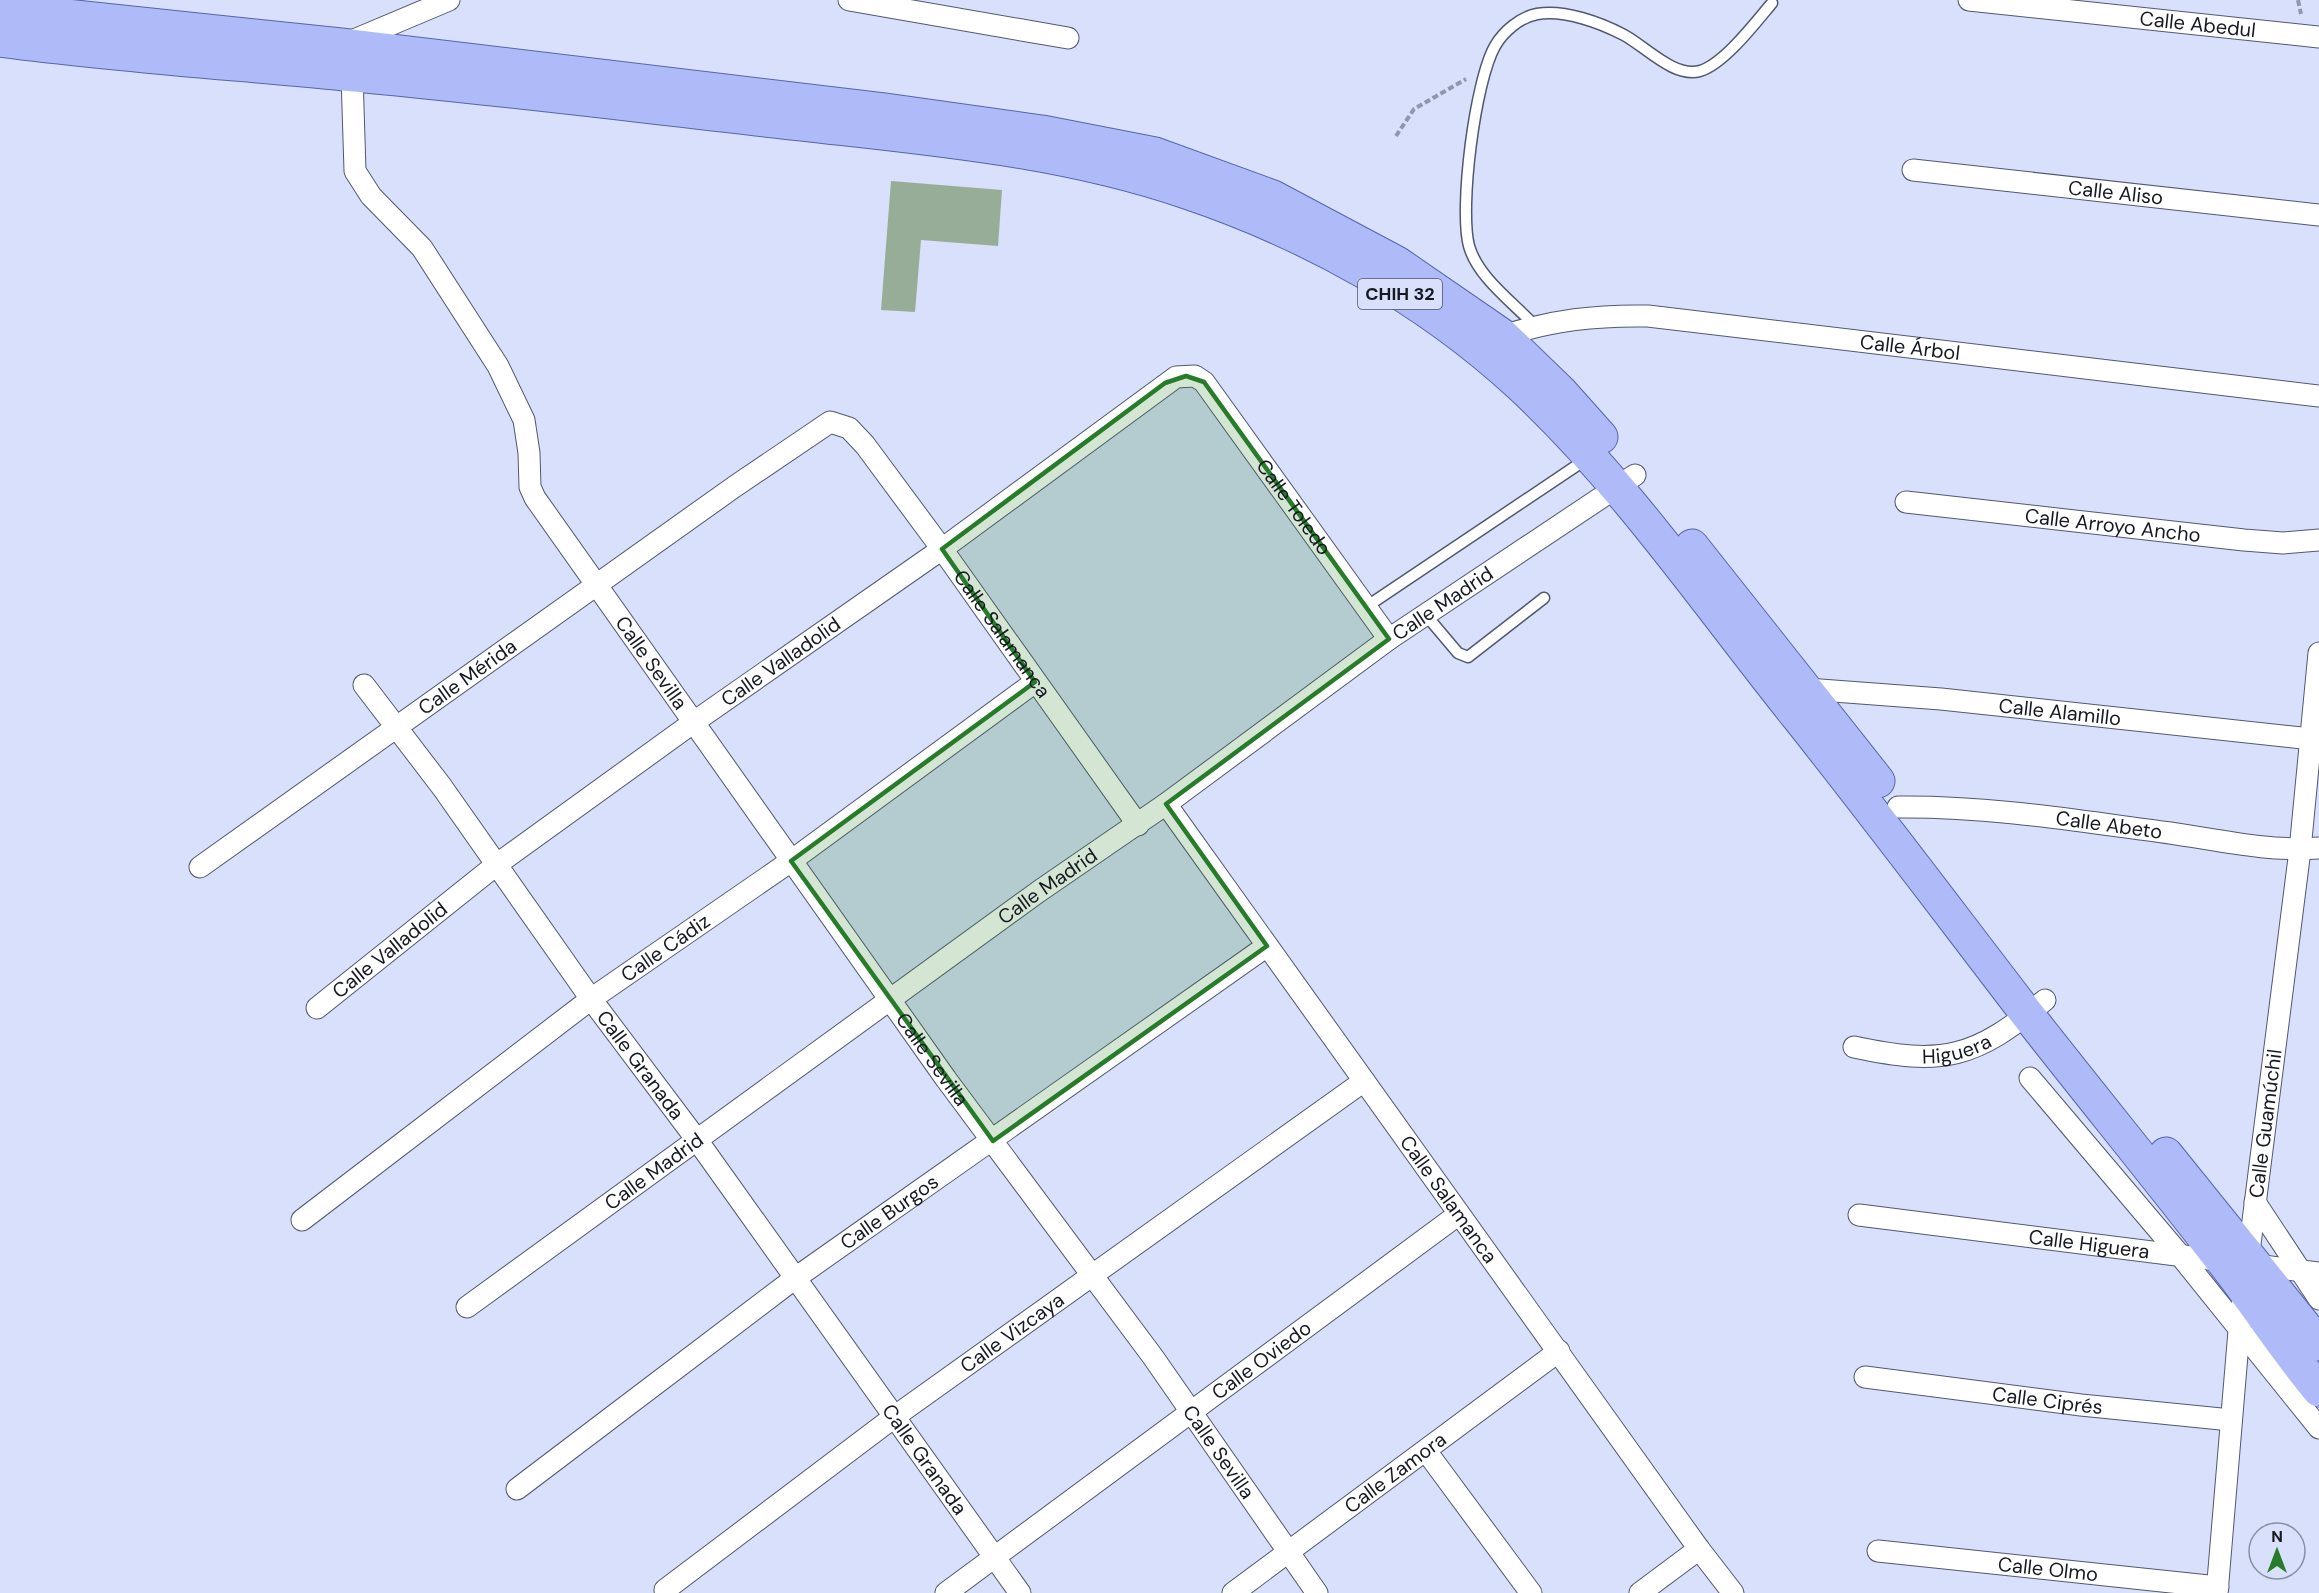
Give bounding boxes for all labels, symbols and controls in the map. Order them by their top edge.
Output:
street label: Calle Abedul [2138,5,2257,43]
street label: Calle Aliso [2067,174,2165,211]
road number: CHIH 32 [1358,279,1442,309]
street label: Calle Árbol [1859,328,1961,366]
street label: Calle Toledo [1251,454,1337,560]
street label: Calle Arroyo Ancho [2023,502,2202,548]
street label: Calle Madrid [1387,560,1498,646]
street label: Calle Salamanca [948,565,1057,703]
street label: Calle Sevilla [609,611,693,714]
street label: Calle Valladolid [716,611,846,712]
street label: Calle Mérida [413,633,522,721]
street label: Calle Alamillo [1997,692,2122,731]
street label: Calle Abeto [2054,805,2164,845]
street label: Calle Madrid [992,842,1102,930]
street label: Calle Valladolid [327,896,453,1004]
street label: Calle Cádiz [616,908,715,988]
street label: Calle Granada [591,1005,690,1125]
street label: Calle Sevilla [890,1008,975,1111]
street label: Higuera [1922,1028,1996,1070]
street label: Calle Guamúchil [2243,1048,2288,1200]
street label: Calle Madrid [599,1127,708,1216]
street label: Calle Salamanca [1394,1130,1503,1268]
street label: Calle Burgos [835,1168,943,1256]
street label: Calle Higuera [2027,1224,2151,1265]
street label: Calle Vizcaya [955,1287,1069,1379]
street label: Calle Oviedo [1206,1315,1316,1405]
street label: Calle Ciprés [1991,1381,2104,1420]
street label: Calle Granada [876,1399,973,1520]
street label: Calle Sevilla [1177,1400,1261,1504]
street label: Calle Zamora [1339,1426,1451,1519]
north arrow [2247,1521,2307,1581]
text: N [2271,1526,2283,1547]
street label: Calle Olmo [1997,1551,2099,1587]

